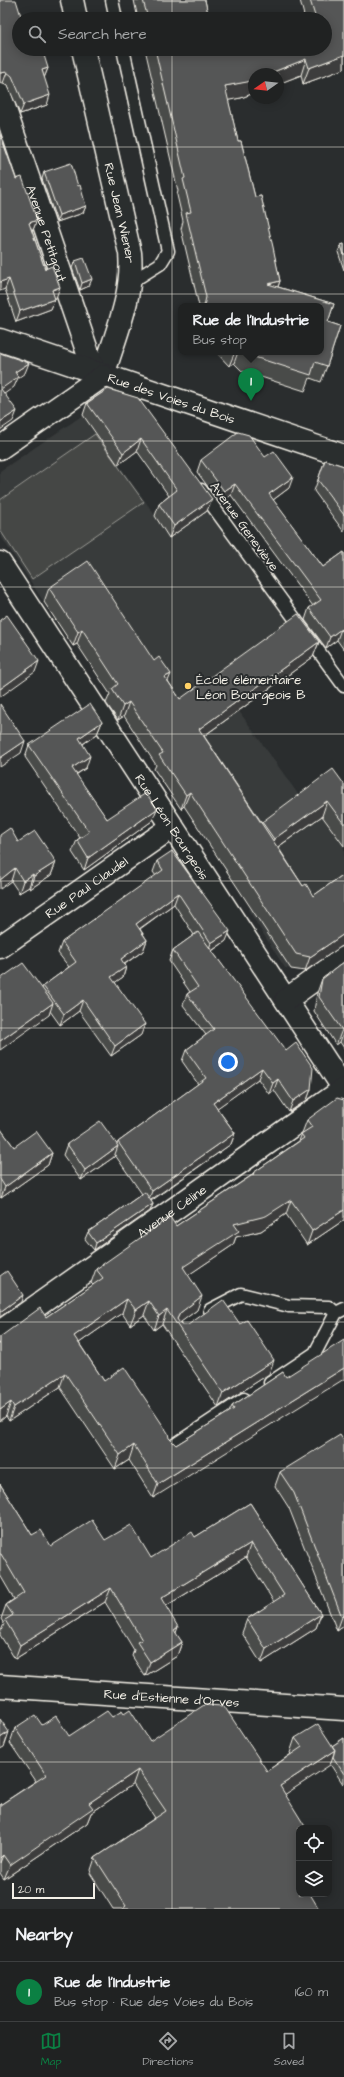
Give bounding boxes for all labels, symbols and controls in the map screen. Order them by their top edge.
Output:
search box [12,12,332,56]
icon: search [26,23,48,45]
text: Search here [58,24,147,45]
north arrow [248,68,284,104]
street label: Rue Jean Wiener [99,161,139,263]
street label: Avenue Petitgout [21,183,71,285]
popup [178,303,324,355]
text: Rue de l'Industrie [193,310,309,331]
text: Bus stop [193,331,247,349]
pin: 1 [238,368,264,401]
street label: Rue des Voies du Bois [105,369,238,429]
street label: Avenue Geneviève [206,478,283,575]
place label: École élémentaire Léon Bourgeois B [196,671,305,705]
marker: École élémentaire Léon Bourgeois B [183,681,193,691]
street label: Rue Léon Bourgeois [130,771,213,884]
street label: Rue Paul Claudel [42,853,132,923]
your location [218,1052,238,1072]
street label: Avenue Céline [134,1181,211,1242]
street label: Rue d'Estienne d'Orves [103,1685,240,1712]
map controls [296,1825,332,1897]
button: locate [296,1825,332,1861]
button: layers [296,1861,332,1897]
scale bar [12,1881,95,1900]
text: 20 m [18,1882,44,1897]
text: Nearby [16,1923,73,1947]
text: Rue de l'Industrie [54,1972,170,1993]
text: 1 [28,1983,30,2001]
text: 160 m [295,1983,328,2001]
text: Bus stop · Rue des Voies du Bois [54,1993,253,2011]
tab: Map [40,2030,62,2069]
tab: Directions [142,2030,194,2069]
tab: Saved [274,2030,304,2069]

